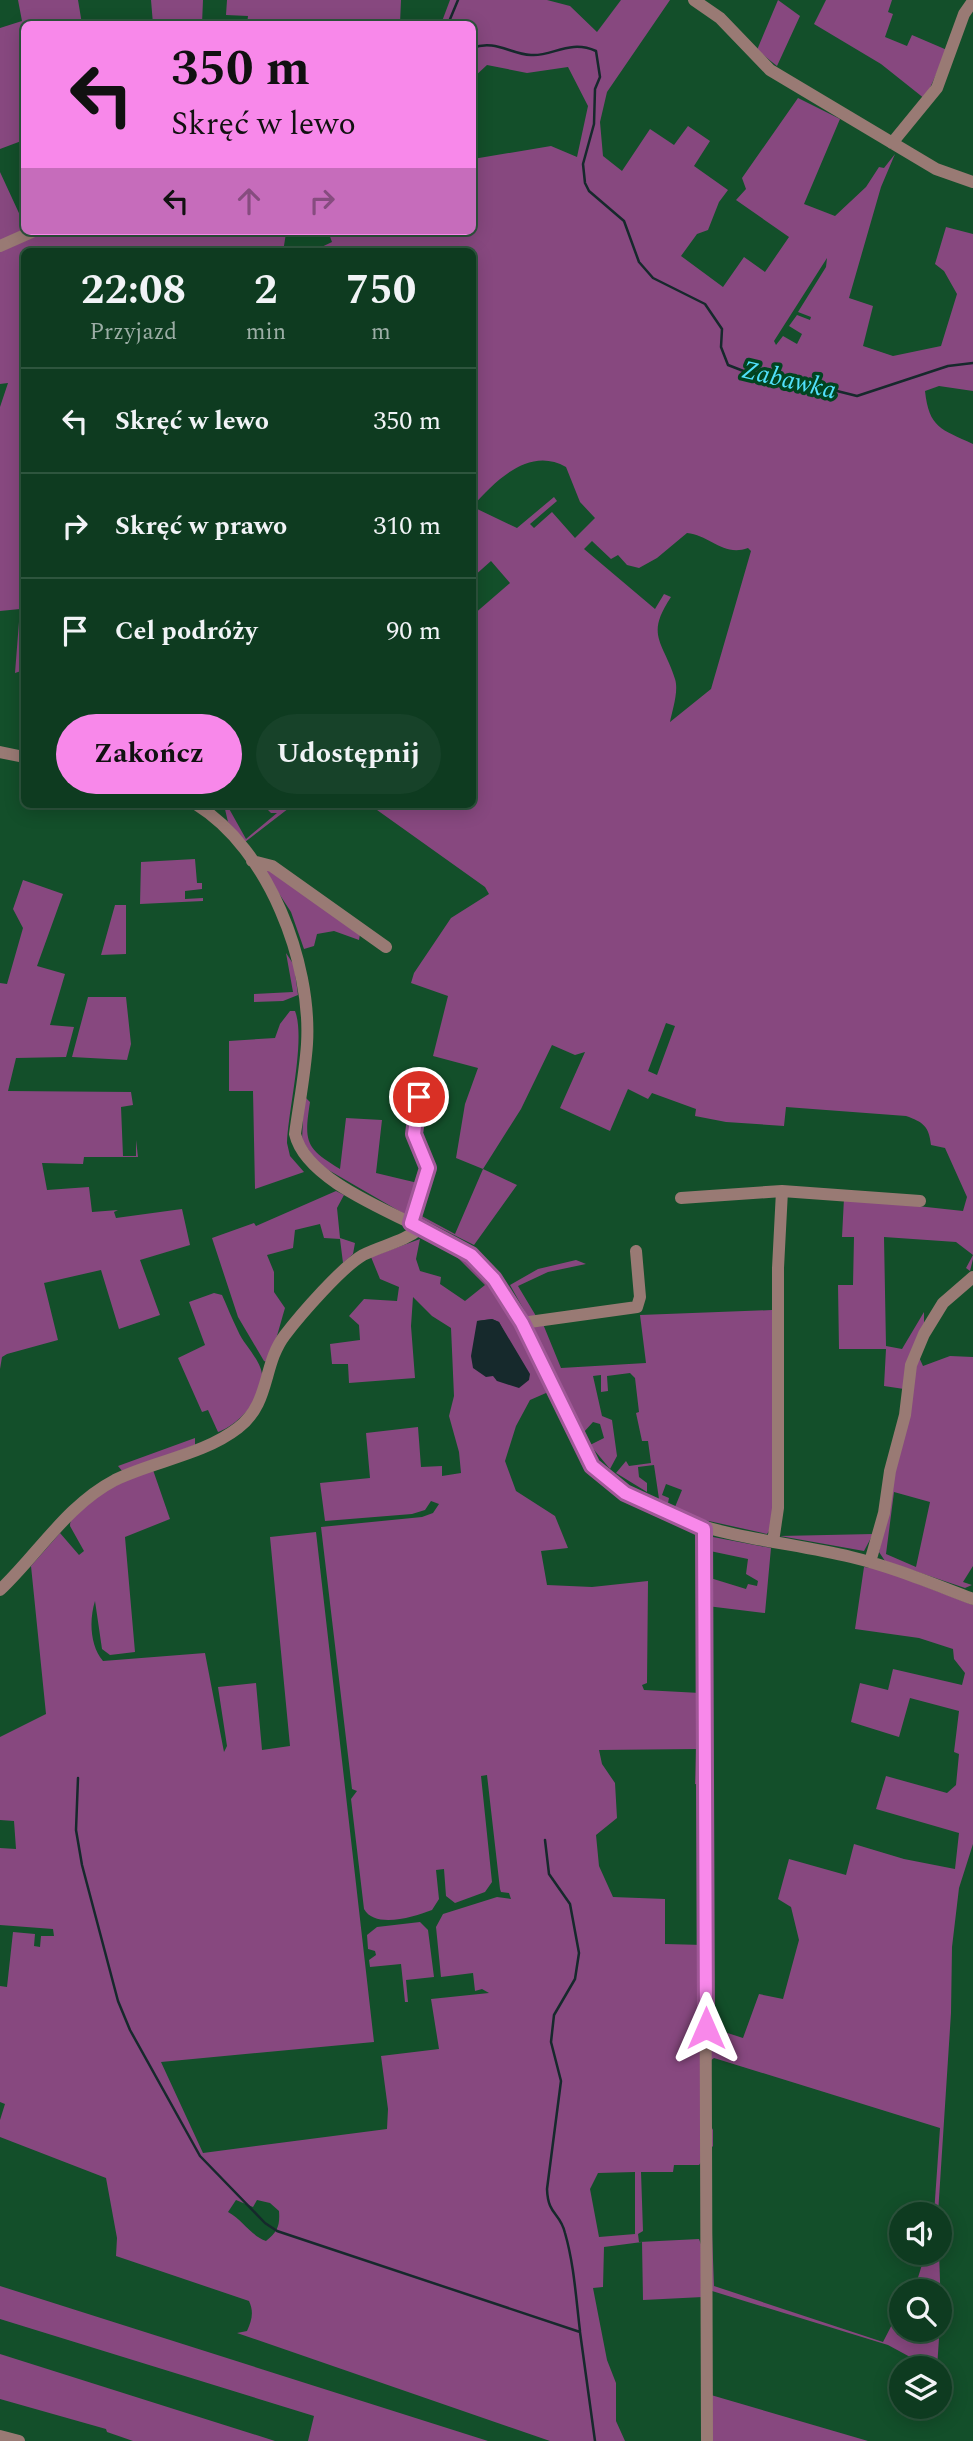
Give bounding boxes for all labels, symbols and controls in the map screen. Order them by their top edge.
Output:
text: 350 m [171,32,310,107]
icon: left [56,49,147,140]
text: Skręć w lewo [171,100,356,149]
icon: left [157,182,195,220]
icon: ahead [230,182,268,220]
icon: right [303,182,341,220]
text: 22:08 [81,259,186,322]
text: 2 [254,259,278,322]
text: 750 [346,259,416,322]
text: Przyjazd [90,315,177,350]
text: min [246,315,286,350]
text: m [371,315,391,350]
water label: Zabawka [738,350,840,410]
text: Skręć w lewo [115,401,269,441]
text: 350 m [373,401,441,441]
icon: left [56,402,94,440]
text: Skręć w prawo [115,506,287,546]
text: 310 m [373,506,441,546]
icon: right [56,507,94,545]
text: Cel podróży [115,611,257,651]
text: 90 m [386,611,441,651]
icon: arrive [56,612,94,650]
button: Zakończ [56,714,242,794]
button: Udostępnij [256,714,441,794]
pin [389,1067,449,1127]
icon: arrive [400,1078,438,1116]
position arrow [669,1991,743,2065]
map controls [889,2202,952,2419]
button: sound [889,2202,952,2265]
button: search [889,2279,952,2342]
button: layers [889,2356,952,2419]

